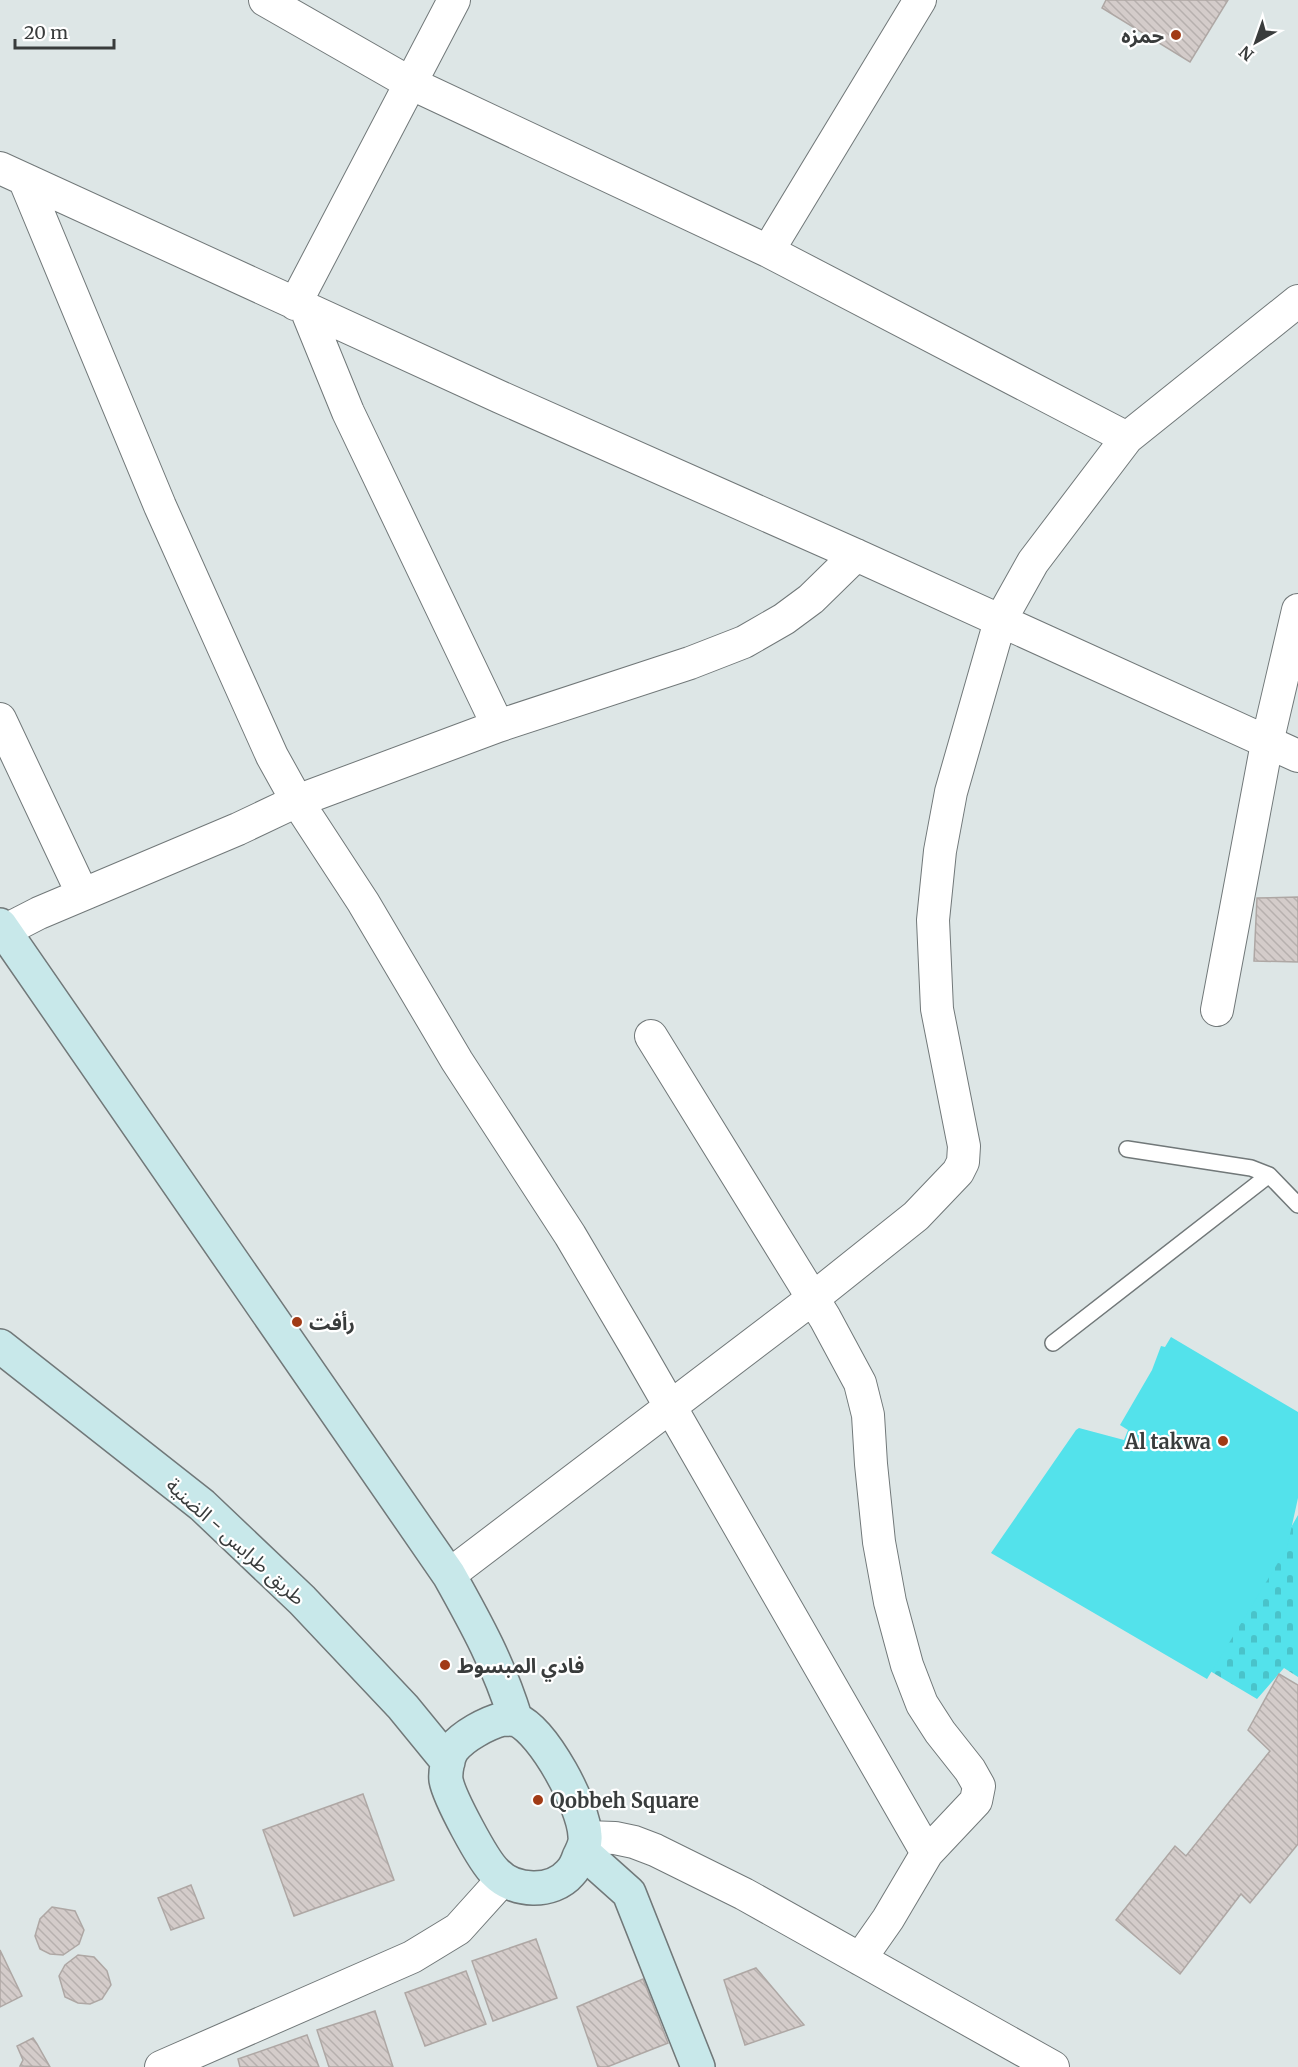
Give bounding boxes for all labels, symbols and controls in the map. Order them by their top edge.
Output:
scale bar [15,12,114,50]
north arrow [1226,12,1286,72]
text: 20 m [24,21,68,44]
place label: حمزه [1121,23,1164,48]
marker: حمزه [1169,28,1183,42]
text: N [1235,42,1258,65]
place label: رأفت [309,1310,355,1335]
marker: رأفت [290,1315,304,1329]
place label: Al takwa [1124,1429,1211,1454]
marker: Al takwa [1216,1434,1230,1448]
street label: طريق طرابس - الضنية [161,1472,311,1611]
place label: فادي المبسوط [457,1653,584,1682]
marker: فادي المبسوط [438,1658,452,1672]
place label: Qobbeh Square [550,1788,699,1813]
marker: Qobbeh Square [531,1793,545,1807]

